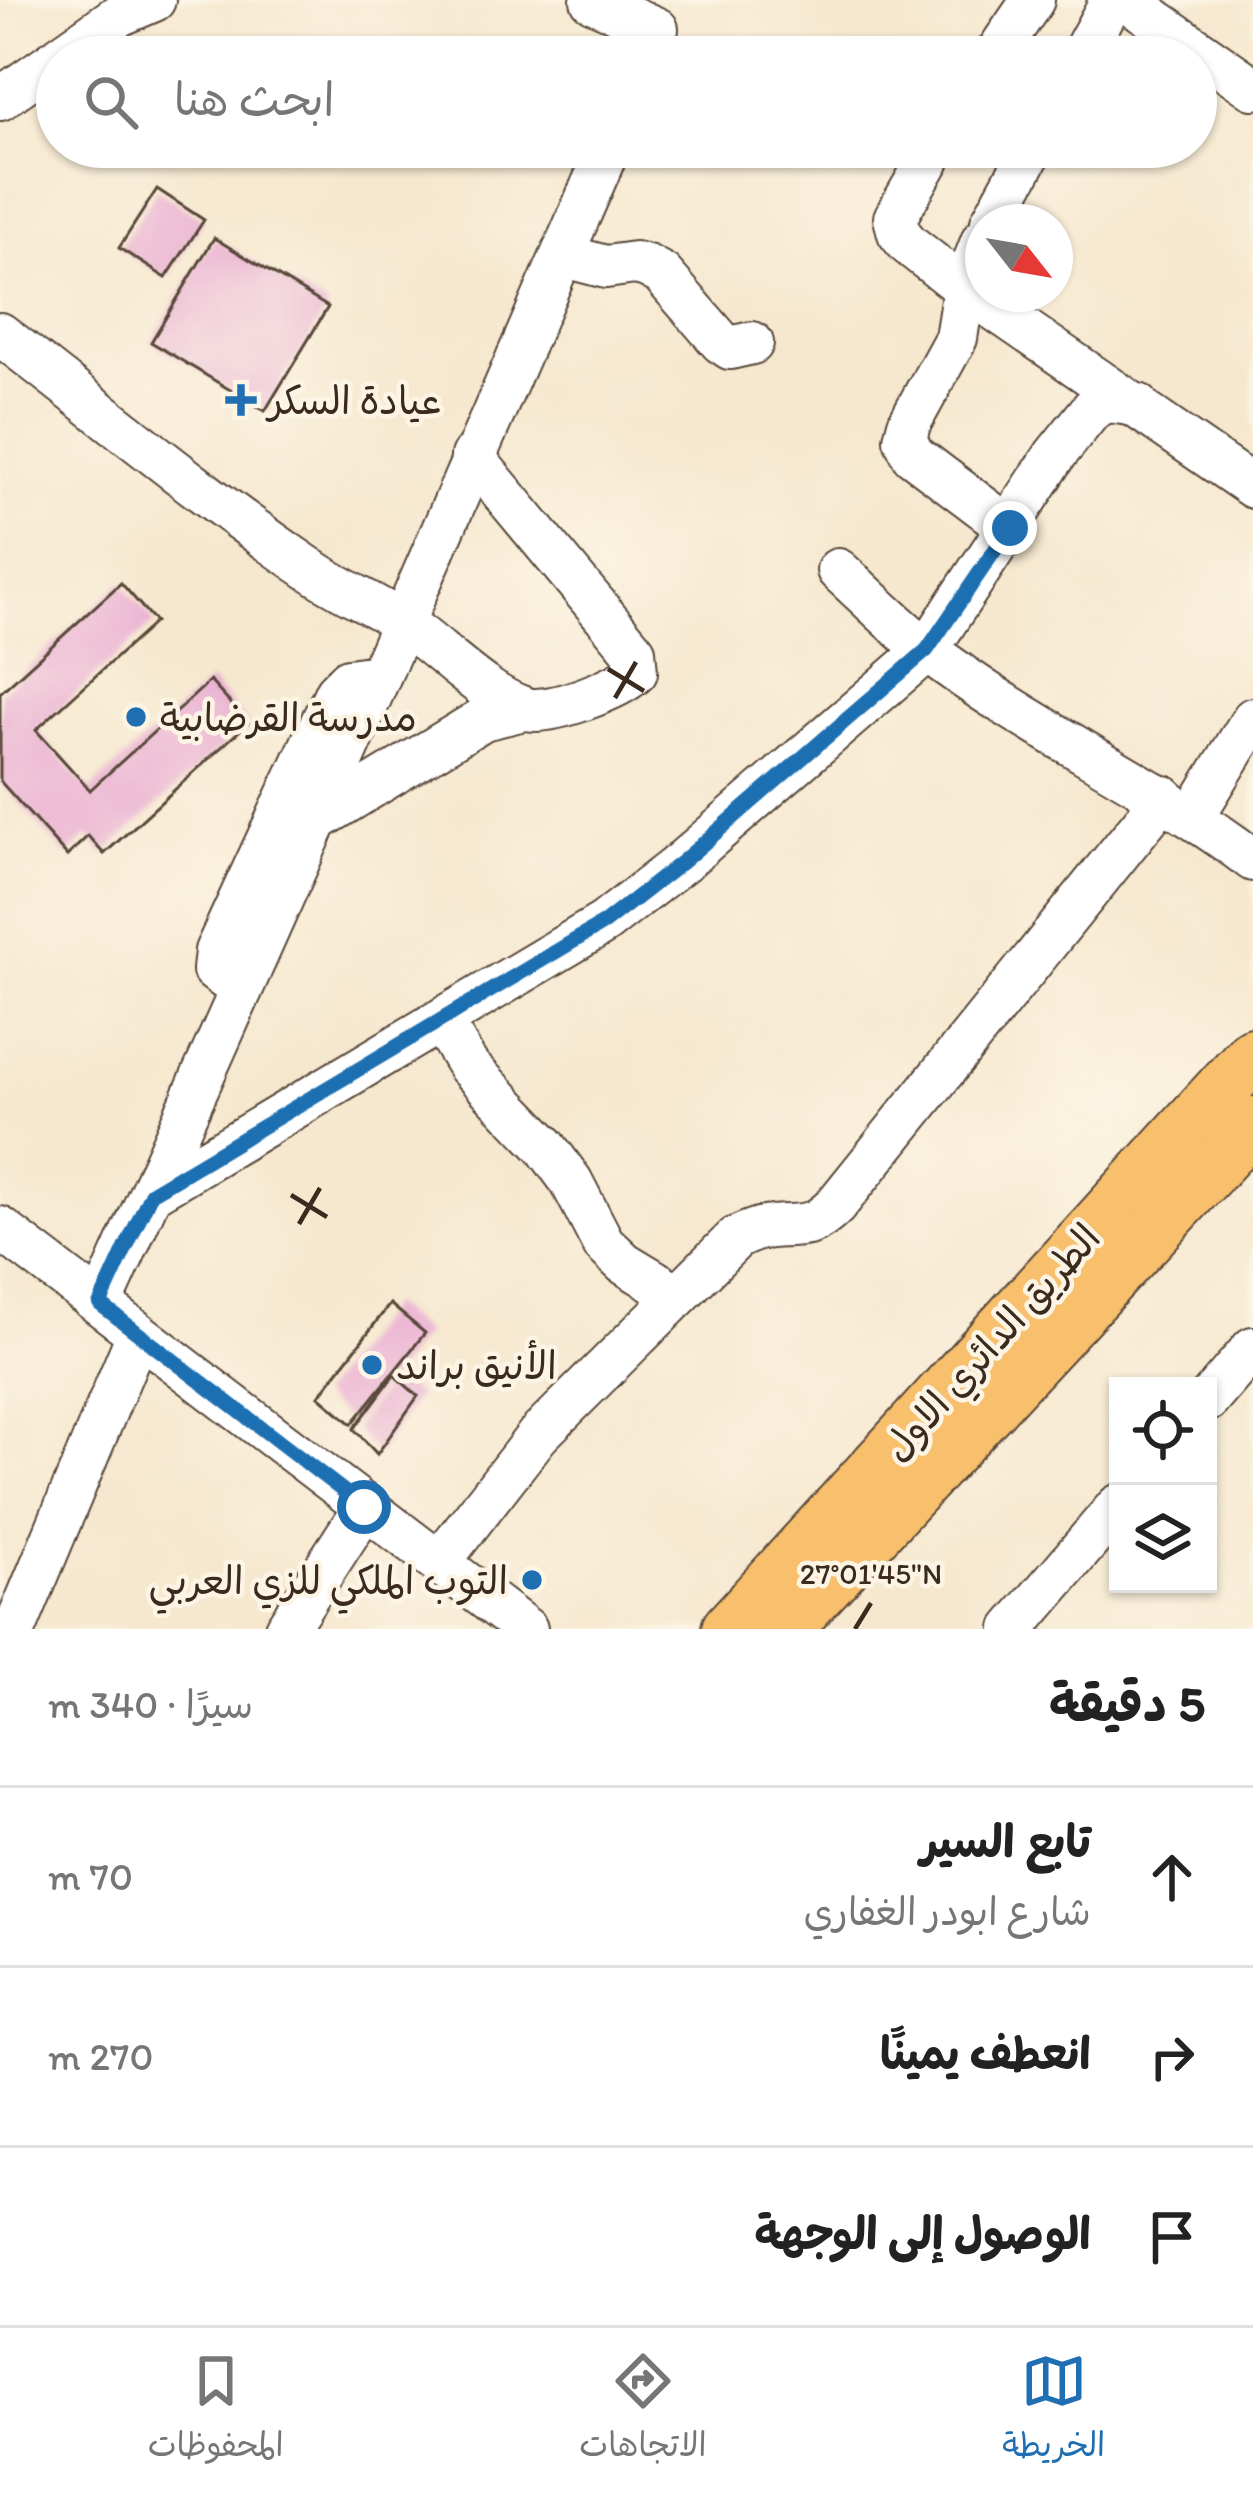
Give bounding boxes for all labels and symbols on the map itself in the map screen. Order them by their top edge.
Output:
north arrow [965,204,1073,312]
place label: عيادة السكر [265,377,441,424]
marker: عيادة السكر [225,384,257,416]
route end [983,501,1037,555]
place label: مدرسة القرضابية [160,694,417,741]
marker: مدرسة القرضابية [123,704,149,730]
street label: الطريق الدائري الاول [873,1214,1114,1474]
place label: الأنيق براند [396,1340,557,1389]
marker: الأنيق براند [359,1352,385,1378]
route start [337,1480,391,1534]
text: 27°01'45"N [800,1555,942,1592]
place label: التوب الملكي للزي العربي [149,1557,508,1614]
marker: التوب الملكي للزي العربي [519,1567,545,1593]

